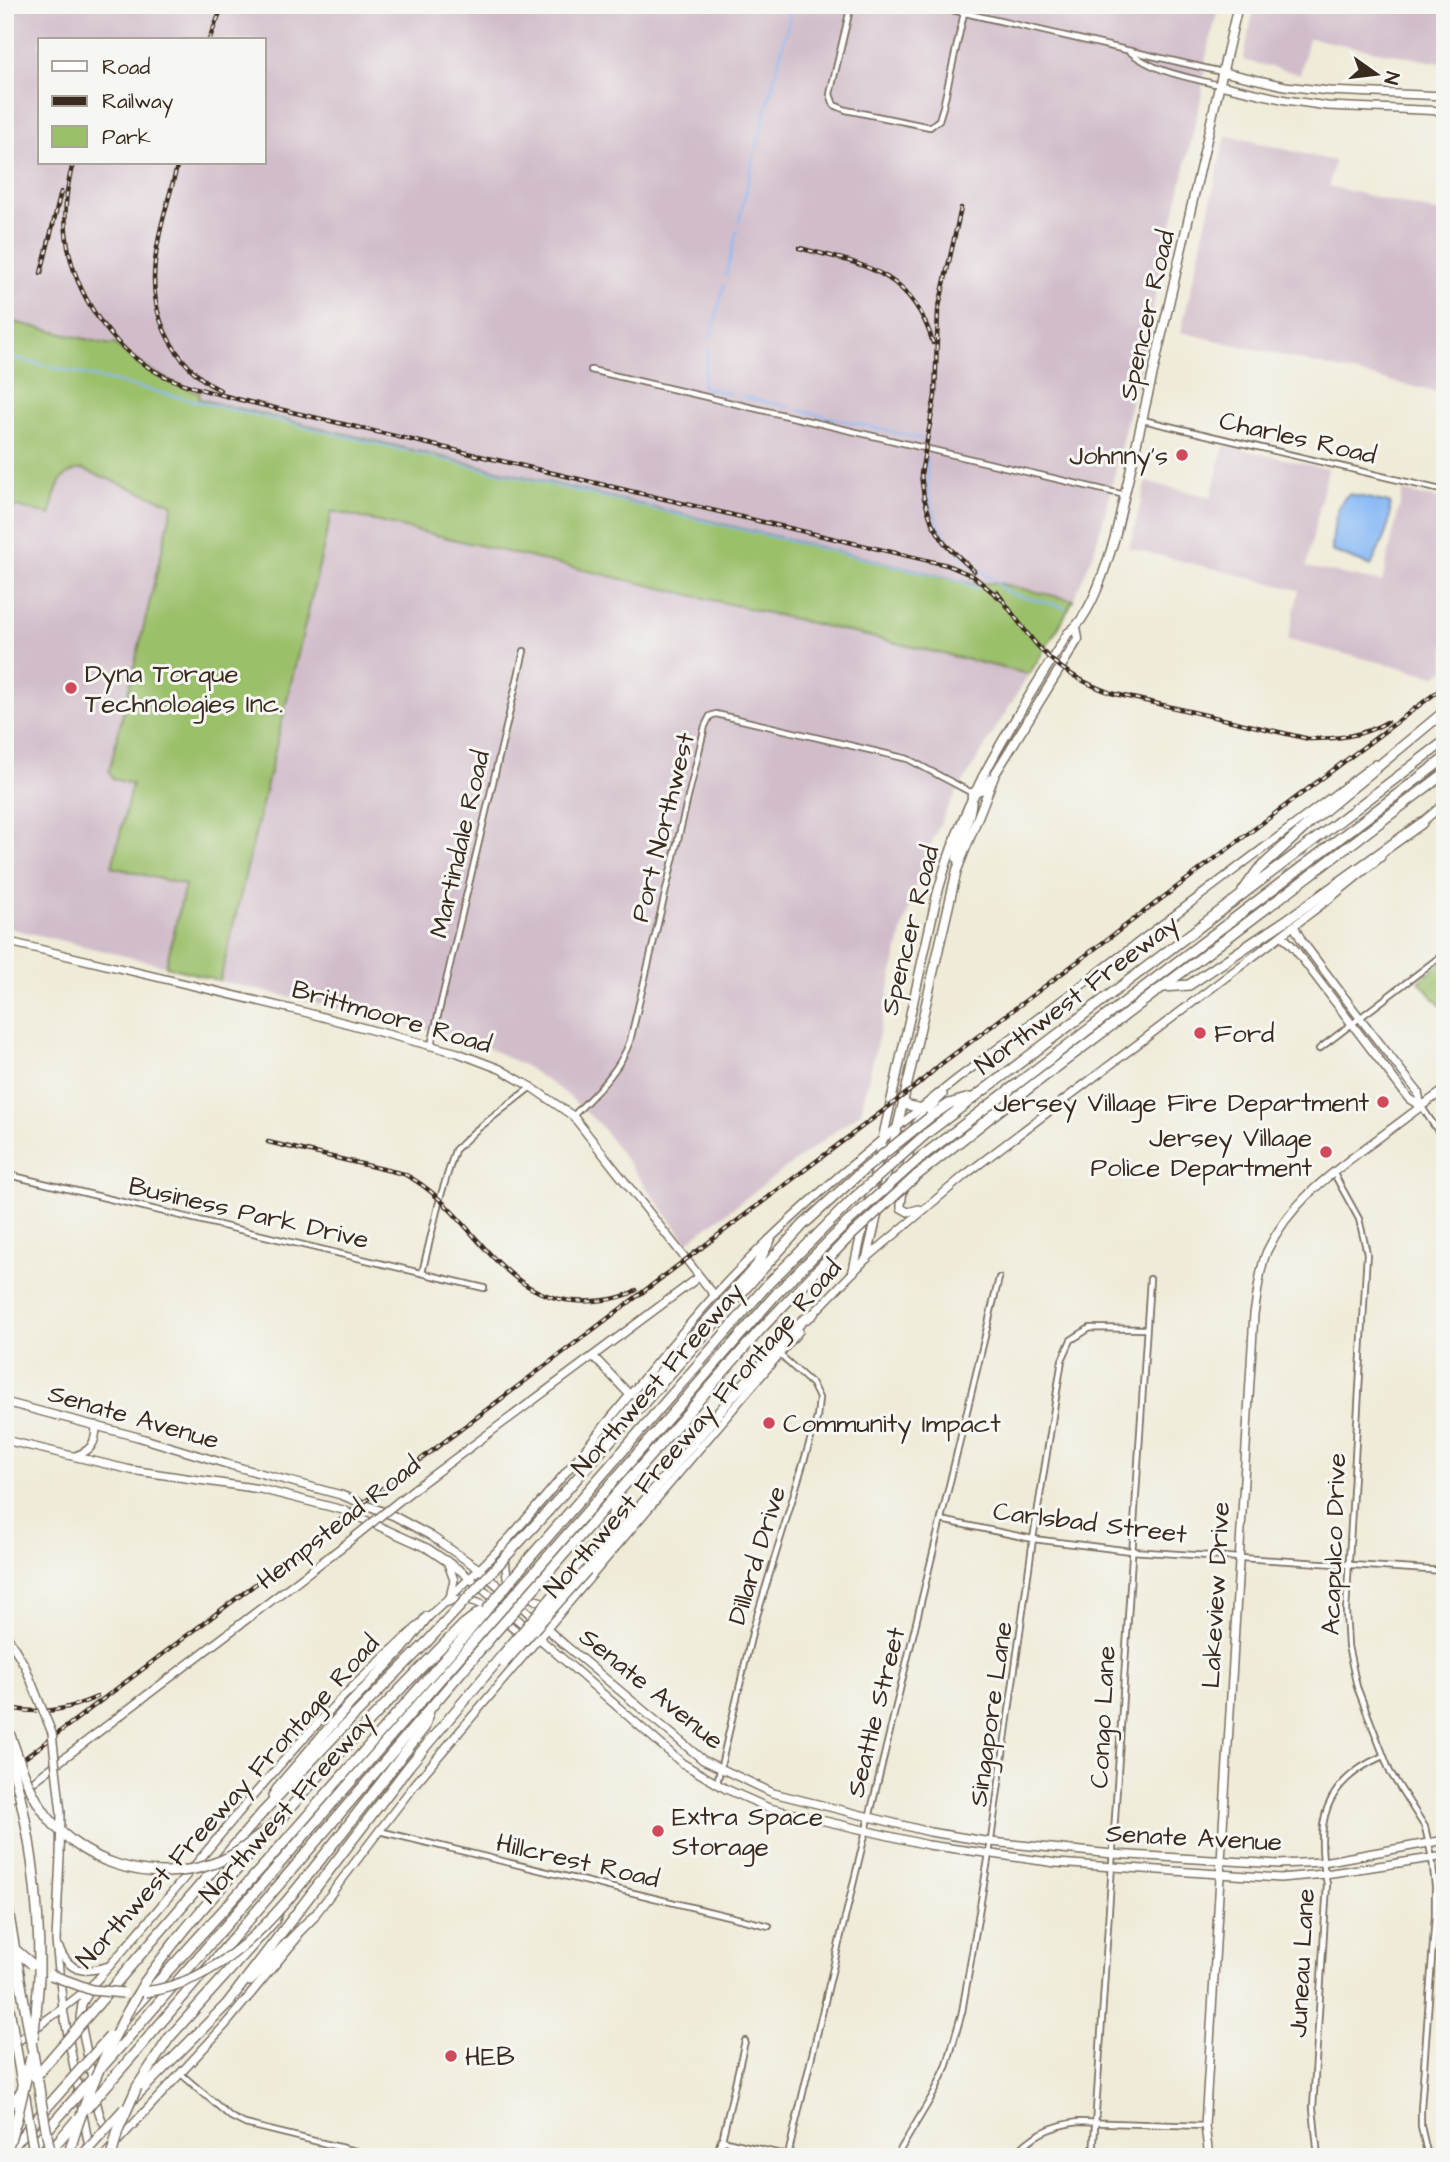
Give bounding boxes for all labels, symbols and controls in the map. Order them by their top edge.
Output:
legend [38,38,266,164]
north arrow [1342,38,1412,108]
text: Road [102,53,150,82]
text: N [1376,69,1406,87]
text: Railway [102,87,174,118]
text: Park [102,123,151,152]
street label: Spencer Road [1110,227,1184,404]
street label: Charles Road [1216,402,1380,474]
place label: Johnny's [1069,438,1168,476]
marker: Johnny's [1174,447,1190,463]
place label: Dyna Torque Technologies Inc. [85,656,283,724]
marker: Dyna Torque Technologies Inc. [63,680,79,696]
street label: Port Northwest [622,728,704,926]
street label: Martindale Road [421,747,499,942]
street label: Spencer Road [872,842,948,1019]
street label: Northwest Freeway [967,906,1187,1085]
street label: Brittmoore Road [288,971,496,1063]
place label: Ford [1214,1016,1274,1052]
marker: Ford [1192,1025,1208,1041]
place label: Jersey Village Fire Department [993,1085,1369,1123]
marker: Jersey Village Fire Department [1375,1094,1391,1110]
place label: Jersey Village Police Department [1091,1120,1312,1186]
marker: Jersey Village Police Department [1318,1144,1334,1160]
street label: Business Park Drive [125,1168,372,1258]
street label: Northwest Freeway Frontage Road [535,1251,852,1607]
street label: Northwest Freeway [563,1275,754,1486]
street label: Senate Avenue [44,1375,224,1459]
place label: Community Impact [783,1406,1001,1444]
marker: Community Impact [761,1415,777,1431]
street label: Hempstead Road [249,1447,428,1598]
street label: Acapulco Drive [1313,1452,1355,1636]
street label: Dillard Drive [719,1482,795,1629]
street label: Carlsbad Street [991,1493,1189,1553]
street label: Lakeview Drive [1193,1501,1239,1689]
street label: Senate Avenue [571,1619,731,1758]
street label: Singapore Lane [960,1619,1024,1809]
street label: Seattle Street [837,1623,915,1801]
street label: Northwest Freeway Frontage Road [69,1628,385,1974]
street label: Congo Lane [1081,1645,1127,1789]
street label: Northwest Freeway [192,1705,380,1909]
place label: Extra Space Storage [672,1799,823,1867]
street label: Senate Avenue [1105,1815,1283,1861]
marker: Extra Space Storage [650,1823,666,1839]
street label: Hillcrest Road [493,1825,663,1897]
street label: Juneau Lane [1280,1888,1324,2038]
place label: HEB [465,2039,515,2075]
marker: HEB [443,2048,459,2064]

